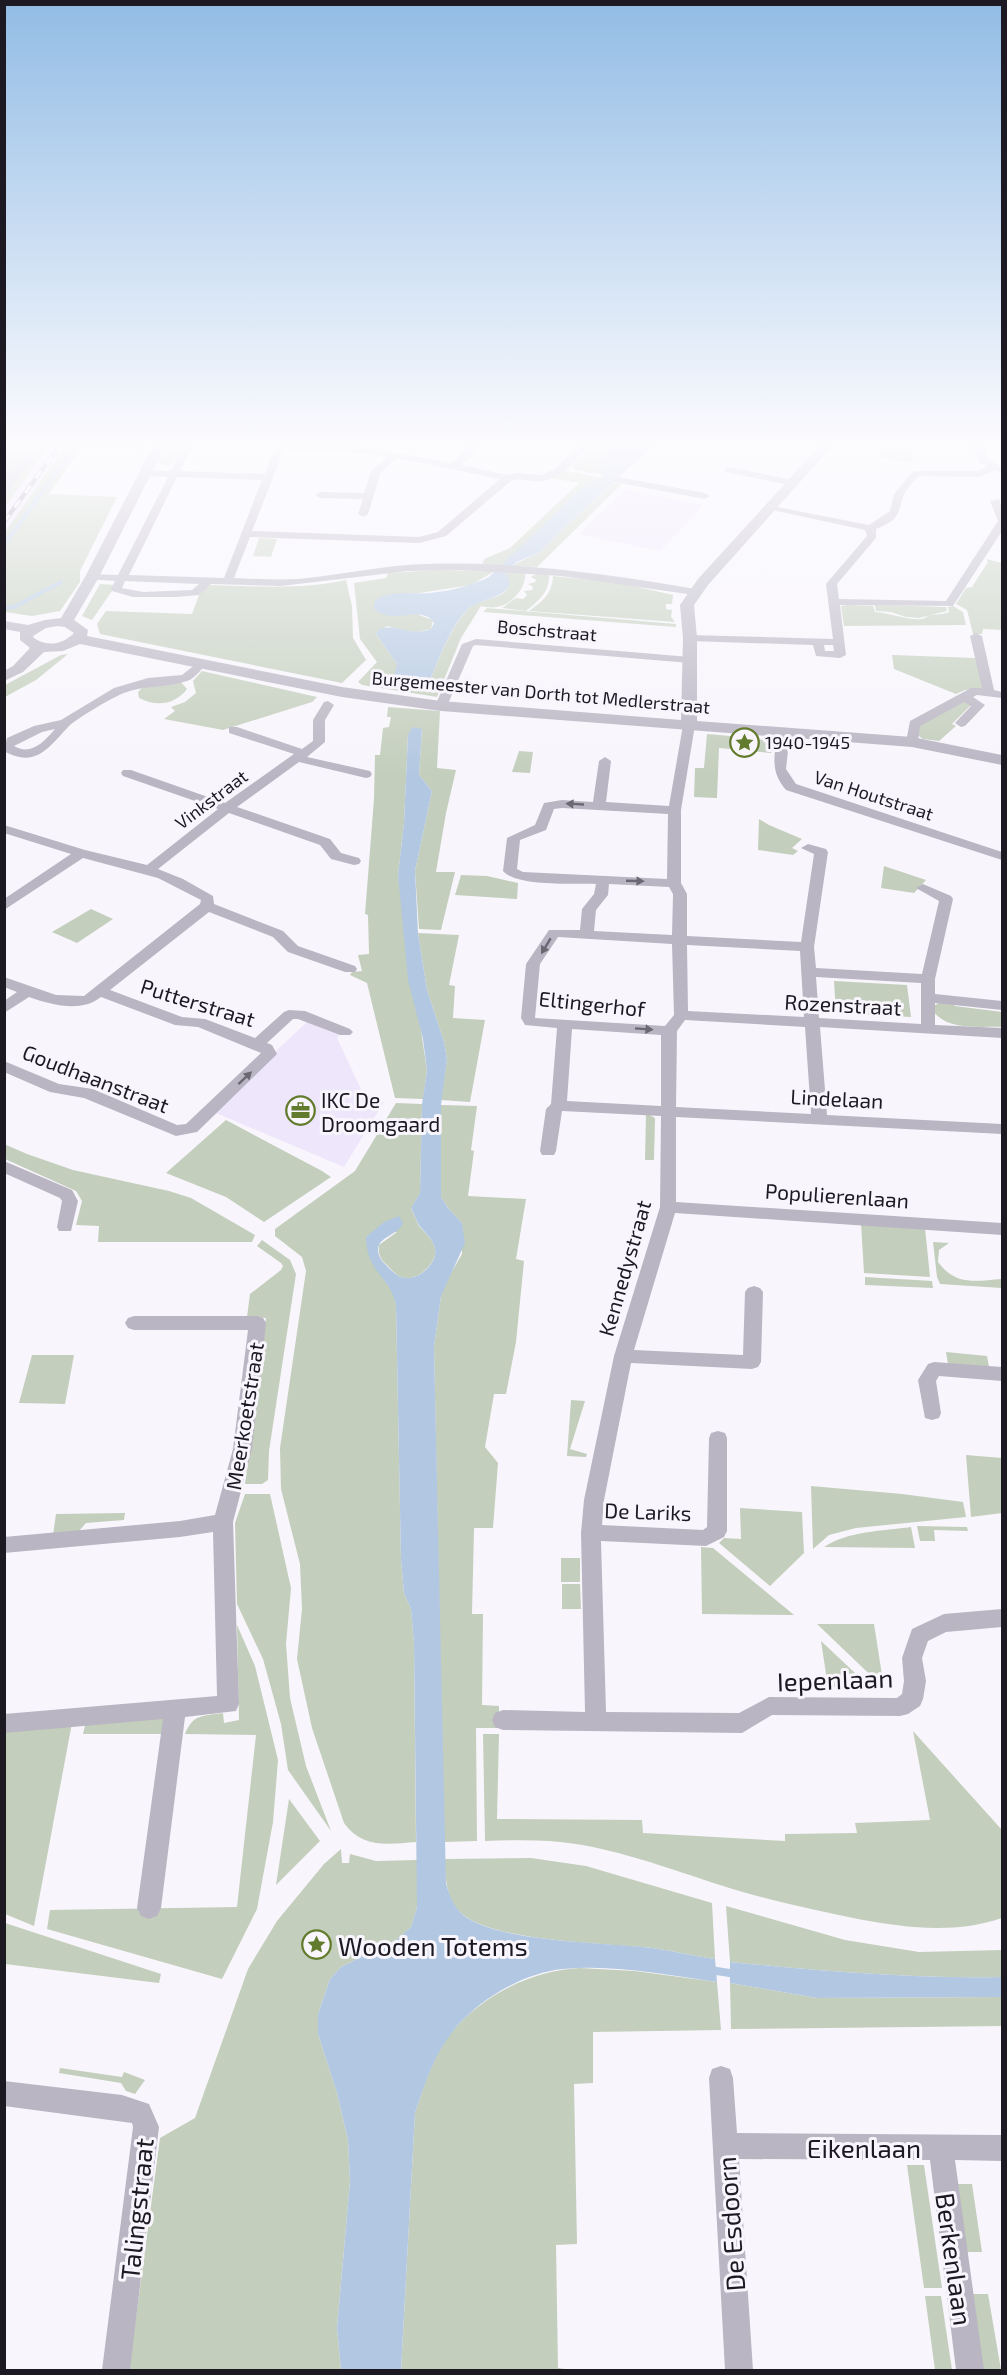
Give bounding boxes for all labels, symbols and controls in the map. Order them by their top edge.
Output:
street label: Boschstraat [496,615,598,645]
street label: Burgemeester van Dorth tot Medlerstraat [371,666,711,718]
place icon: 1940-1945 [728,726,760,758]
place label: 1940-1945 [765,731,850,753]
street label: Vinkstraat [170,765,252,833]
street label: Van Houtstraat [812,765,937,825]
one-way arrow [565,800,584,809]
one-way arrow [626,876,645,886]
one-way arrow [540,937,551,954]
street label: Putterstraat [138,973,258,1031]
street label: Eltingerhof [538,985,647,1021]
street label: Rozenstraat [784,988,902,1020]
one-way arrow [634,1024,653,1034]
street label: Goudhaanstraat [19,1039,173,1117]
one-way arrow [238,1071,252,1085]
street label: Lindelaan [790,1083,884,1113]
place label: IKC De Droomgaard [321,1087,440,1136]
office icon: IKC De Droomgaard [284,1095,316,1127]
street label: Populierenlaan [764,1178,910,1212]
street label: Kennedystraat [593,1197,655,1339]
street label: Meerkoetstraat [220,1340,268,1492]
street label: De Lariks [604,1497,692,1525]
street label: Iepenlaan [776,1661,894,1697]
place icon: Wooden Totems [301,1929,333,1961]
place label: Wooden Totems [338,1930,528,1961]
street label: Eikenlaan [807,2132,921,2163]
street label: Talingstraat [113,2136,159,2282]
street label: De Esdoorn [710,2156,750,2292]
street label: Berkenlaan [930,2191,980,2327]

